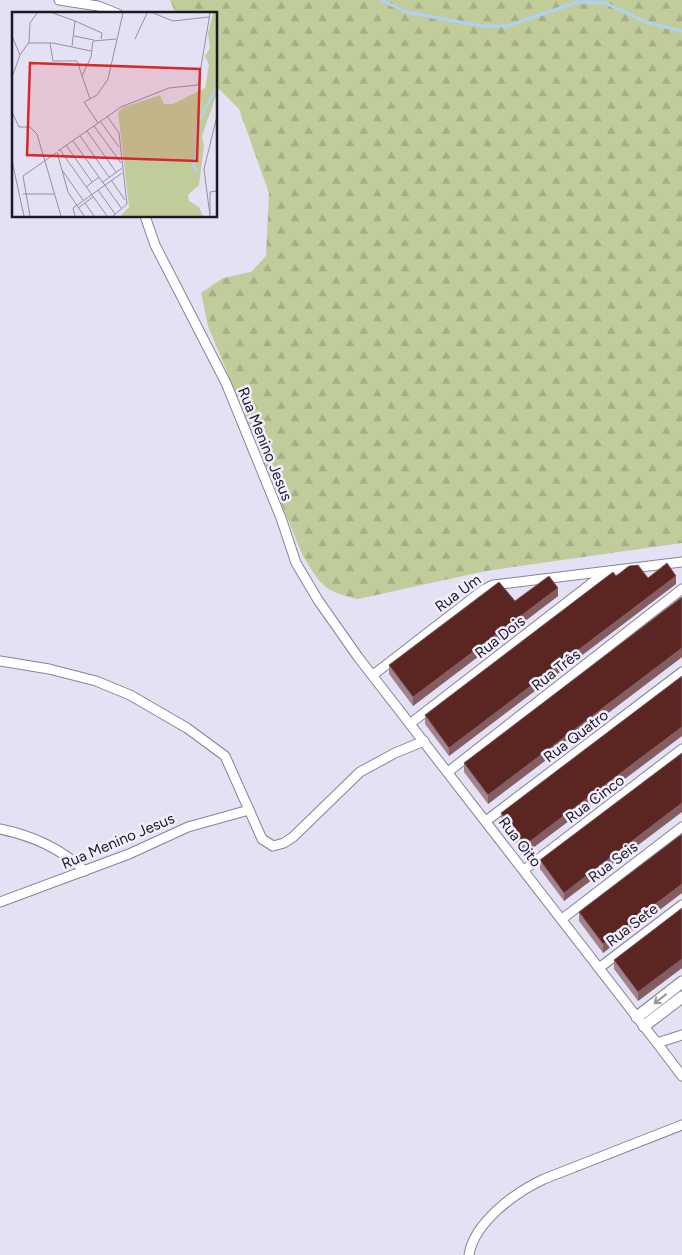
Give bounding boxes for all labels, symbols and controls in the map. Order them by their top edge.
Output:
inset map [12,12,218,218]
street label: Rua Menino Jesus [234,385,296,503]
street label: Rua Um [431,570,485,616]
street label: Rua Dois [471,612,529,662]
street label: Rua Três [528,645,584,695]
street label: Rua Quatro [540,706,612,766]
street label: Rua Cinco [562,771,628,827]
street label: Rua Menino Jesus [59,809,177,873]
street label: Rua Oito [495,813,545,871]
street label: Rua Seis [585,838,641,886]
street label: Rua Sete [602,900,662,950]
one-way arrow [653,994,666,1005]

